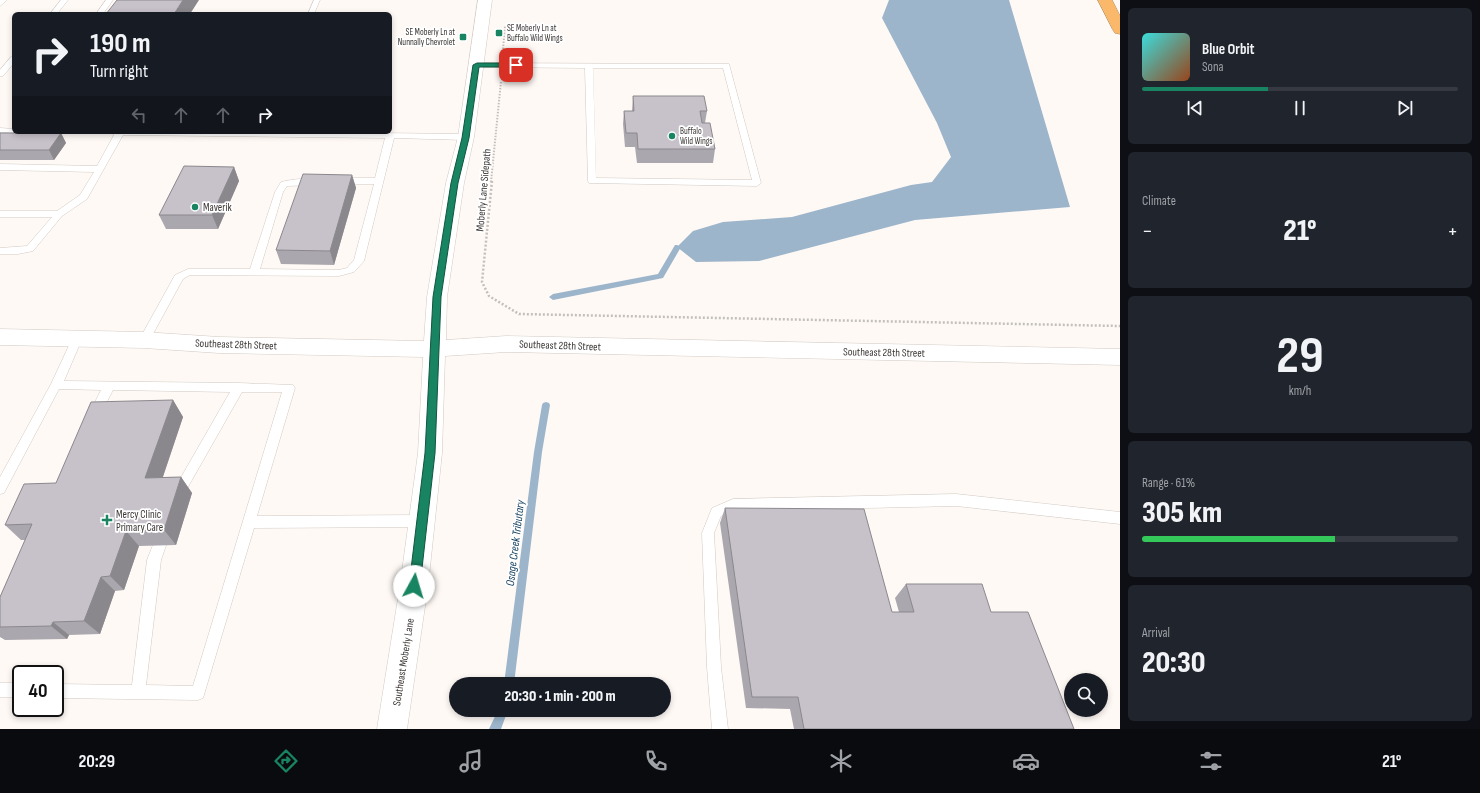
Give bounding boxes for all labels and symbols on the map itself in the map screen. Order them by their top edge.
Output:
place label: SE Moberly Ln at Buffalo Wild Wings [507,23,563,44]
place label: SE Moberly Ln at Nunnally Chevrolet [398,27,455,48]
marker: SE Moberly Ln at Buffalo Wild Wings [494,28,504,38]
marker: SE Moberly Ln at Nunnally Chevrolet [458,32,468,42]
pin [499,48,533,82]
place label: Buffalo Wild Wings [680,126,713,147]
marker: Buffalo Wild Wings [667,131,677,141]
street label: Moberly Lane Sidepath [473,148,494,232]
place label: Maverik [203,201,232,214]
marker: Maverik [190,202,200,212]
street label: Southeast 28th Street [195,337,278,352]
street label: Southeast 28th Street [519,338,602,353]
street label: Southeast 28th Street [843,345,926,360]
water label: Osage Creek Tributary [503,499,528,587]
place label: Mercy Clinic Primary Care [116,508,163,534]
marker: Mercy Clinic Primary Care [101,514,113,526]
position arrow [393,565,435,607]
street label: Southeast Moberly Lane [390,617,417,707]
speed limit sign: 40 [12,665,64,717]

